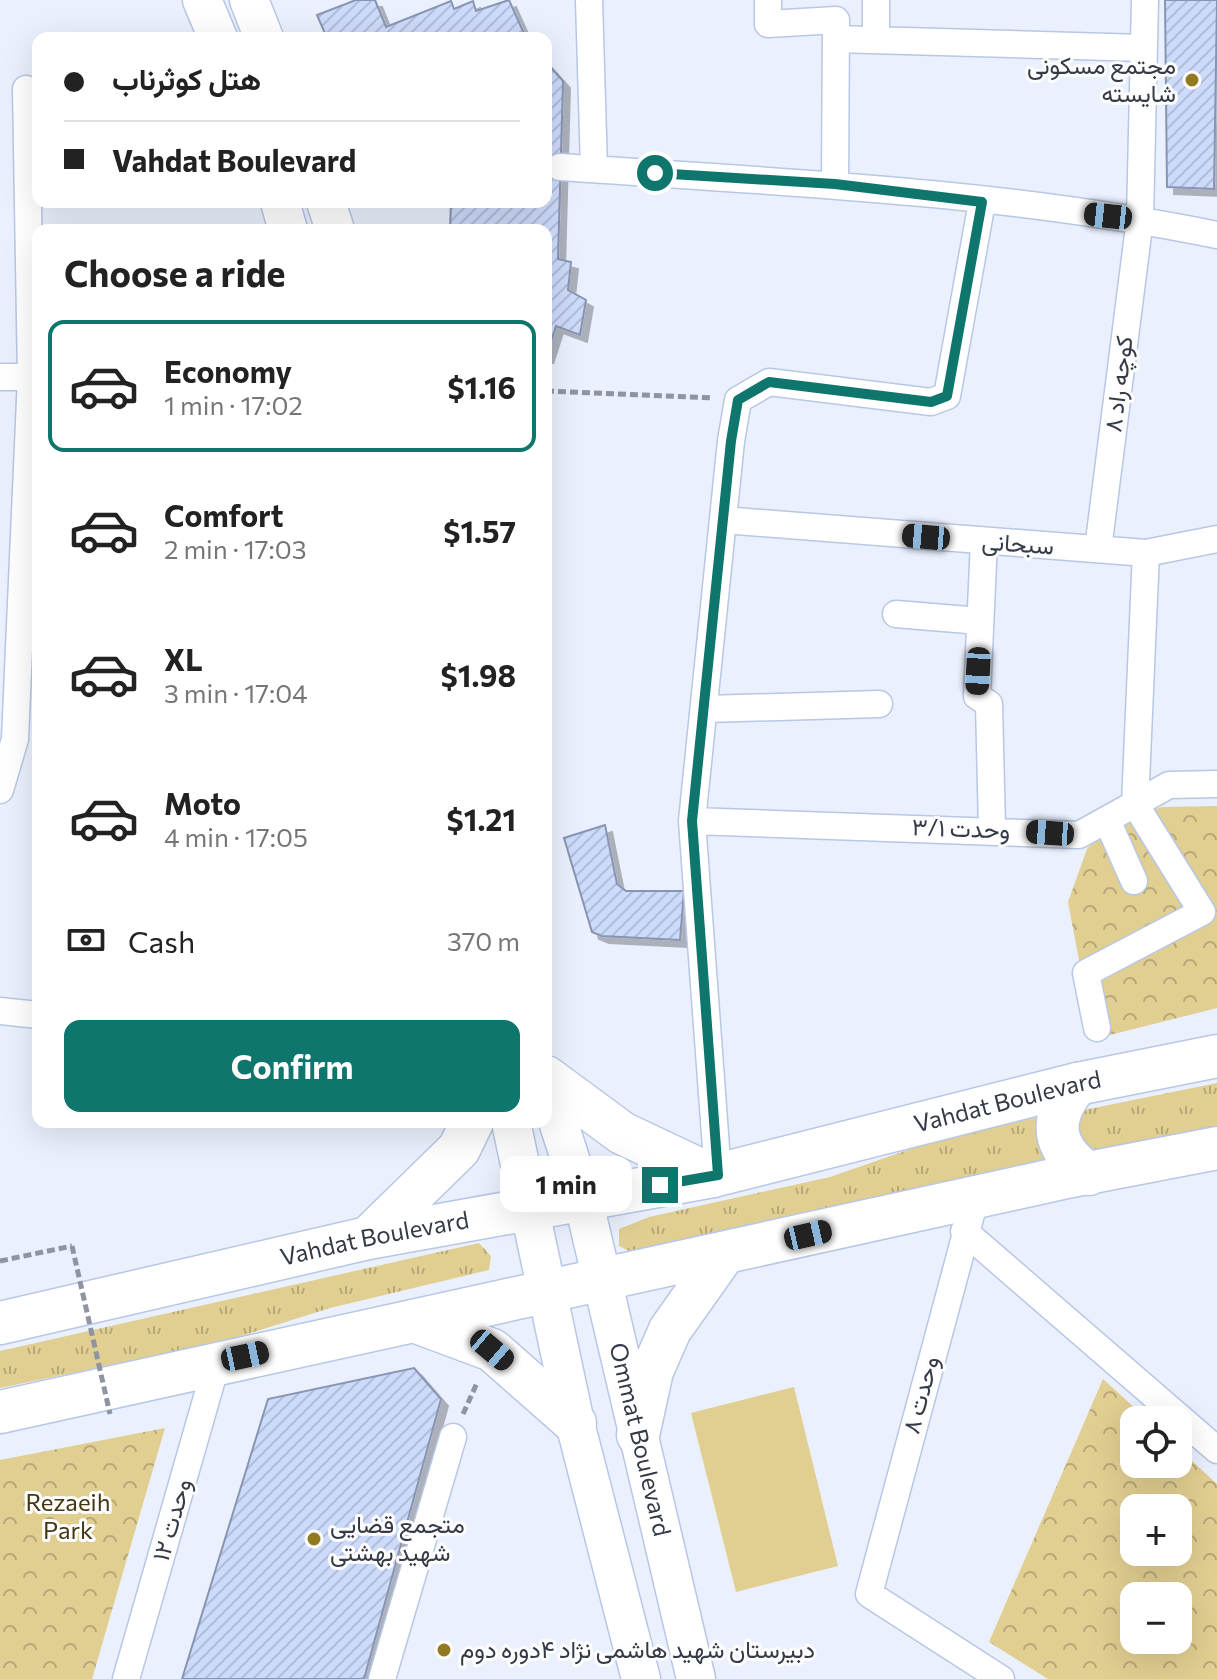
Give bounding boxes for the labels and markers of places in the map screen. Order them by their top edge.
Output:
place label: مجتمع مسکونی شایسته [1027,50,1176,108]
marker: مجتمع مسکونی شایسته [1183,71,1201,89]
place label: متجمع قضایی شهید بهشتی [330,1509,465,1568]
marker: متجمع قضایی شهید بهشتی [305,1530,323,1548]
place label: دبیرستان شهید هاشمی نژاد ۴دوره دوم [460,1634,815,1666]
marker: دبیرستان شهید هاشمی نژاد ۴دوره دوم [435,1641,453,1659]

